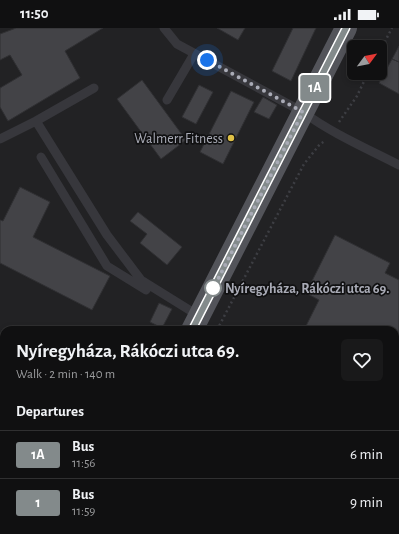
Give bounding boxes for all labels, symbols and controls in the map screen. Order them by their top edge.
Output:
text: 11:50 [20,6,49,21]
north arrow [347,40,387,80]
map controls [347,40,387,80]
your location [197,50,217,70]
line badge: 1A [297,75,333,101]
text: 1A [308,81,322,95]
place label: Walmerr Fitness [134,132,223,146]
marker: Walmerr Fitness [226,133,236,143]
marker: Nyíregyháza, Rákóczi utca 69. [204,279,222,297]
place label: Nyíregyháza, Rákóczi utca 69. [225,282,390,296]
button: heart [341,339,383,381]
text: Nyíregyháza, Rákóczi utca 69. [16,342,239,361]
text: Walk · 2 min · 140 m [16,368,115,381]
text: Departures [16,404,84,419]
text: Bus [72,439,94,454]
text: 6 min [350,447,383,462]
text: 1A [31,448,45,462]
text: 11:56 [72,457,95,470]
text: Bus [72,487,94,502]
text: 9 min [350,495,383,510]
text: 1 [35,496,41,510]
text: 11:59 [72,505,95,518]

